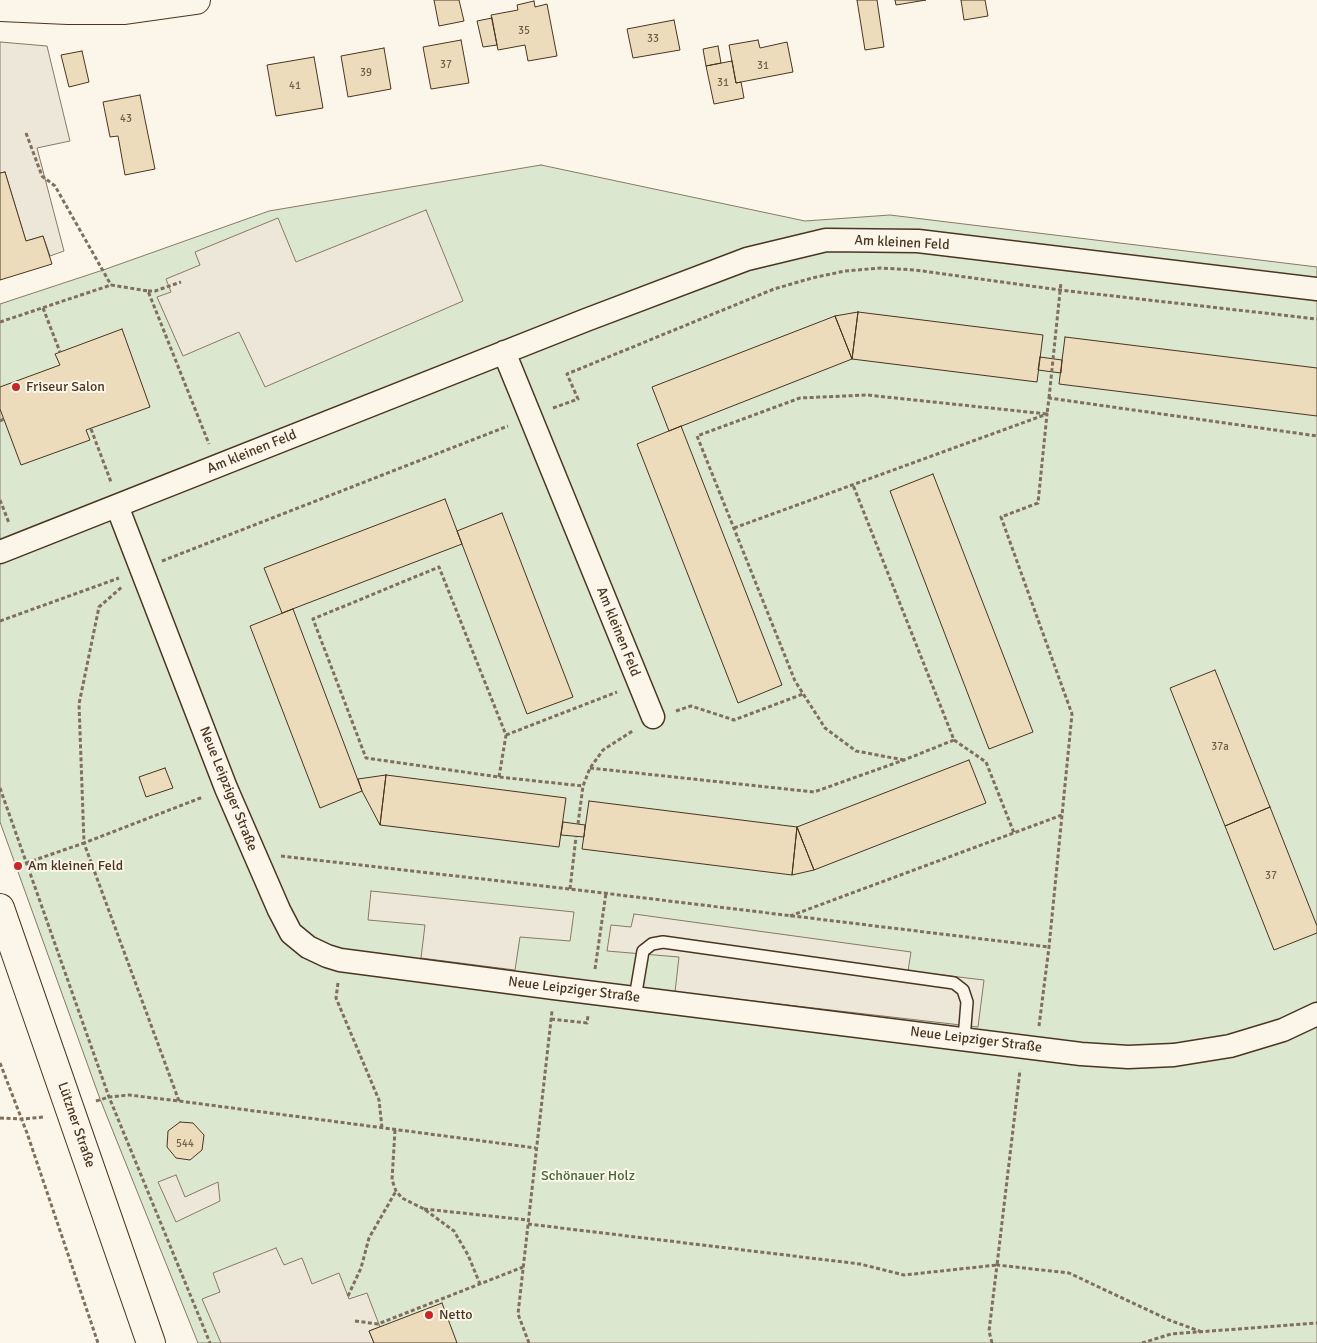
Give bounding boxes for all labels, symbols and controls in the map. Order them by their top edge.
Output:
house number: 35 [518,24,530,38]
house number: 33 [647,32,659,46]
house number: 37 [440,58,452,72]
house number: 31 [757,59,769,73]
house number: 39 [360,66,372,80]
house number: 31 [717,76,729,90]
house number: 41 [289,79,301,93]
house number: 43 [120,112,132,126]
street label: Am kleinen Feld [854,232,950,254]
place label: Friseur Salon [26,379,105,395]
marker: Friseur Salon [10,381,22,393]
street label: Am kleinen Feld [205,426,299,478]
street label: Am kleinen Feld [592,585,644,679]
street label: Neue Leipziger Straße [195,724,261,854]
house number: 37a [1211,740,1229,754]
place label: Am kleinen Feld [28,858,123,874]
marker: Am kleinen Feld [12,860,24,872]
house number: 37 [1265,869,1277,883]
street label: Neue Leipziger Straße [507,974,641,1006]
street label: Neue Leipziger Straße [909,1024,1043,1056]
street label: Lützner Straße [53,1080,99,1170]
house number: 544 [176,1137,194,1151]
park label: Schönauer Holz [541,1168,635,1184]
place label: Netto [439,1307,472,1323]
marker: Netto [423,1309,435,1321]

